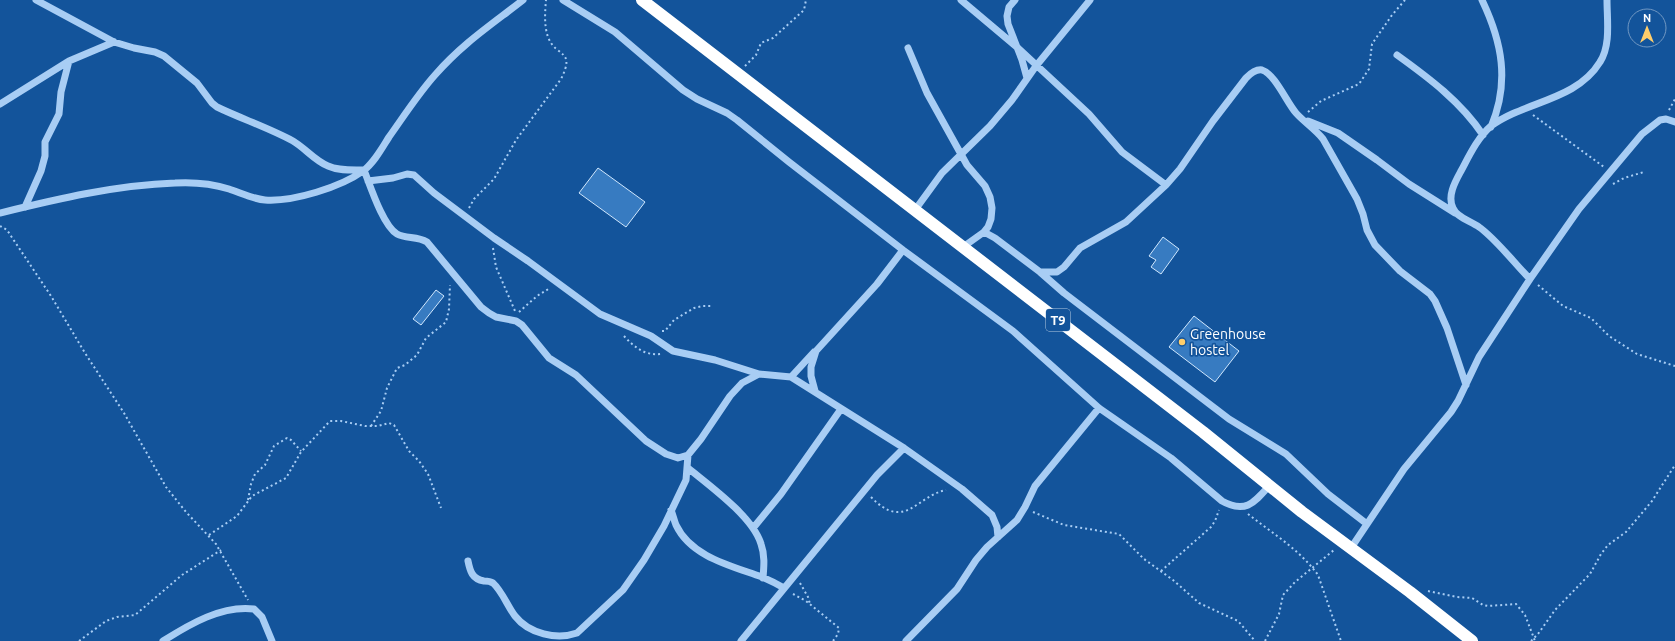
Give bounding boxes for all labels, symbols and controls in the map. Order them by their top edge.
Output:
north arrow [1627,8,1667,48]
text: N [1643,12,1651,24]
road number: T9 [1046,309,1070,331]
place label: Greenhouse hostel [1190,326,1266,358]
marker: Greenhouse hostel [1177,337,1187,347]

